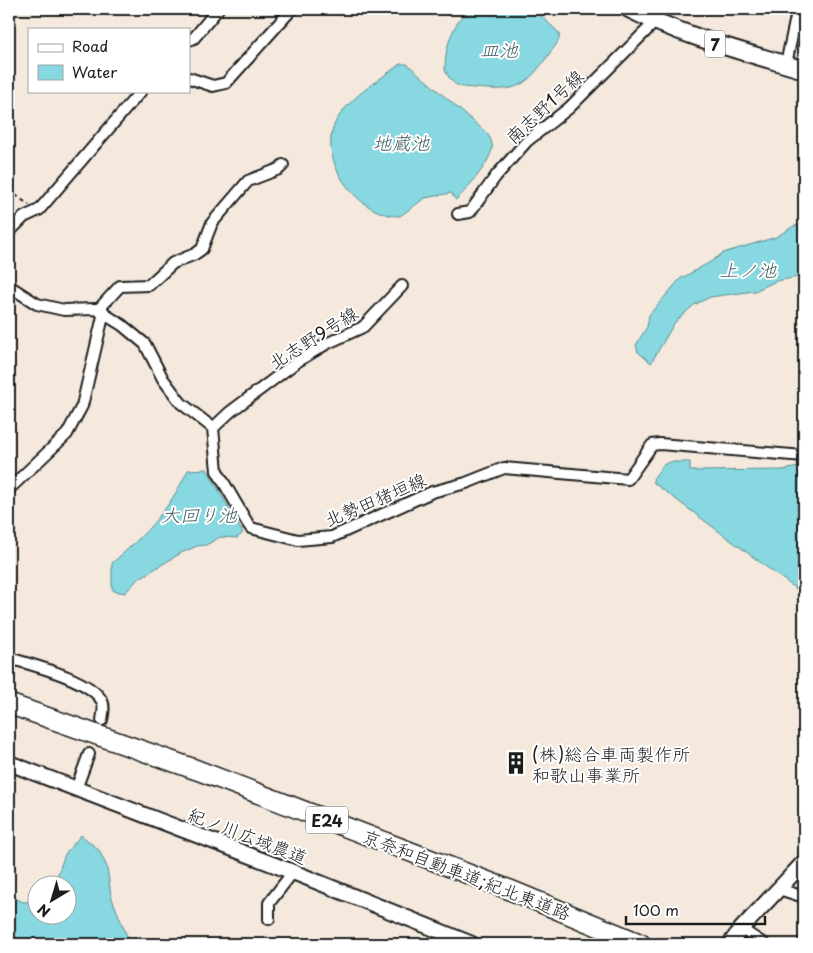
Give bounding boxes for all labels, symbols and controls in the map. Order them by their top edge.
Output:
legend [28,28,190,92]
road number: 7 [705,31,725,58]
text: Road [72,34,108,57]
water label: 皿池 [480,35,519,63]
text: Water [72,60,117,83]
street label: 南志野1号線 [499,63,589,149]
water label: 地蔵池 [372,128,430,156]
water label: 上ノ池 [719,255,777,283]
street label: 北志野9号線 [263,299,363,375]
street label: 北勢田猪垣線 [320,465,430,533]
water label: 大回り池 [161,500,238,528]
place label: (株)総合車両製作所 和歌山事業所 [532,740,690,788]
building icon: (株)総合車両製作所 和歌山事業所 [503,750,529,776]
street label: 紀ノ川広域農道 [184,800,312,870]
road number: E24 [306,806,348,834]
street label: 京奈和自動車道;紀北東道路 [359,822,575,926]
north arrow [28,876,78,926]
scale bar [626,893,764,925]
text: 100 m [633,898,679,921]
text: N [33,899,55,922]

